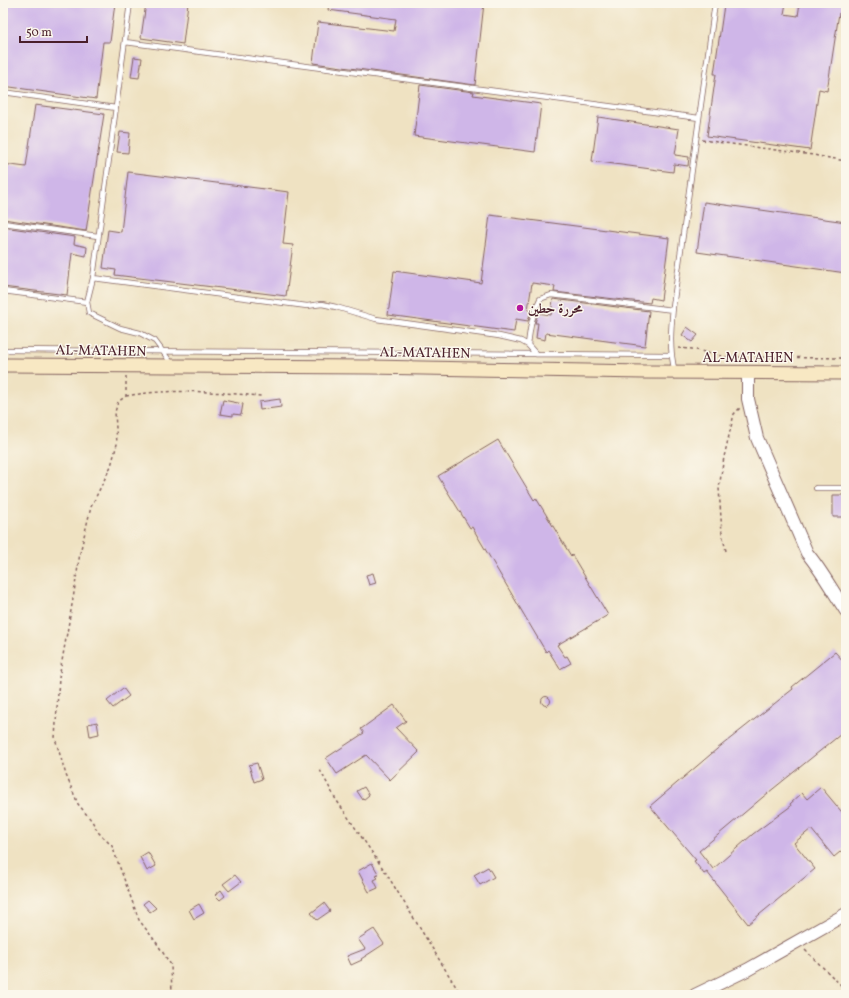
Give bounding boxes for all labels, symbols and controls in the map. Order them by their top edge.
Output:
scale bar [20,18,87,44]
text: 50 m [26,25,52,41]
place label: محررة حطين [528,300,583,319]
marker: محررة حطين [515,303,525,313]
street label: AL-MATAHEN [55,341,147,362]
street label: AL-MATAHEN [379,343,471,364]
street label: AL-MATAHEN [702,349,794,368]

